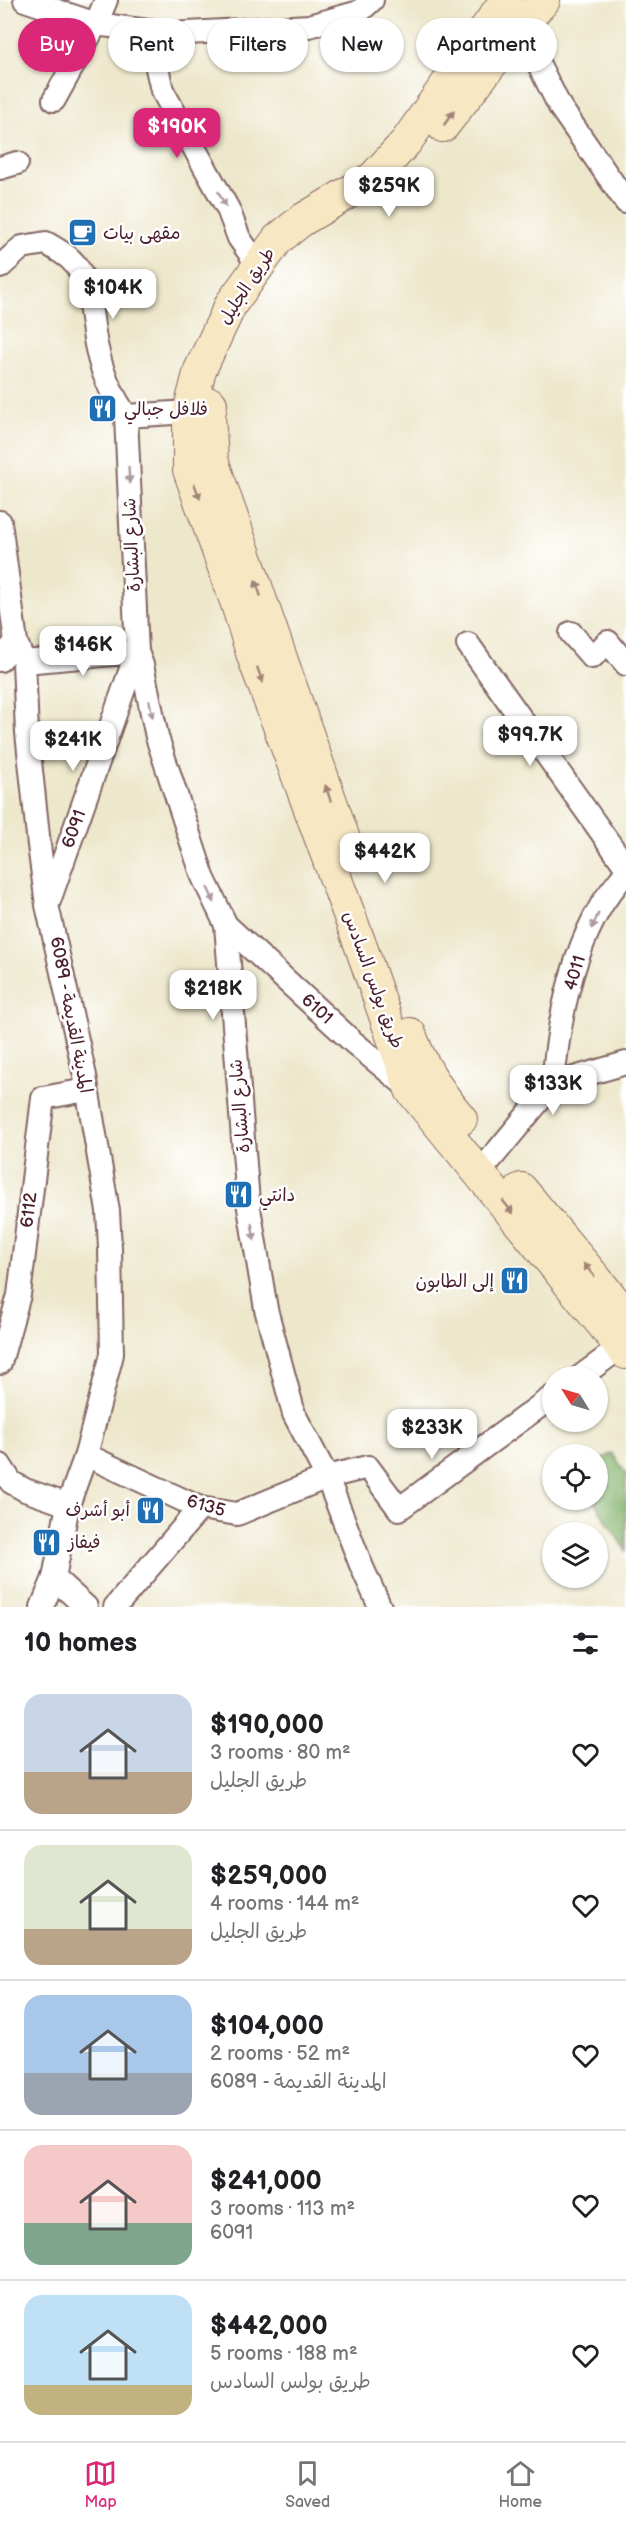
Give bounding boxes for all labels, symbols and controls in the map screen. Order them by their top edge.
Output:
chip: Buy [18,18,96,72]
chip: Rent [108,18,195,72]
chip: Filters [207,18,308,72]
chip: New [320,18,404,72]
chip: Apartment [416,18,557,72]
pin: $190K [135,108,219,159]
one-way arrow [443,111,455,127]
text: $190K [147,115,207,139]
pin: $259K [347,167,431,218]
text: $259K [358,174,420,198]
one-way arrow [217,191,227,208]
cafe icon: مقهى بيات [66,217,98,249]
place label: مقهى بيات [103,223,180,244]
street label: طريق الجليل [214,244,280,328]
pin: $104K [71,269,155,320]
text: $104K [83,276,143,300]
restaurant icon: فلافل جبالي [87,393,119,425]
place label: فلافل جبالي [124,399,208,425]
one-way arrow [124,465,133,484]
one-way arrow [192,482,202,500]
street label: شارع البشارة [119,497,146,593]
one-way arrow [253,579,263,597]
pin: $146K [41,626,125,677]
text: $146K [53,633,113,657]
one-way arrow [256,666,266,684]
one-way arrow [147,700,156,719]
pin: $99.7K [481,716,579,767]
pin: $241K [31,721,115,772]
text: $99.7K [497,723,563,747]
text: $241K [44,728,102,752]
one-way arrow [323,784,332,802]
street label: 6091 [57,807,91,851]
pin: $442K [343,833,427,884]
text: $442K [354,840,416,864]
one-way arrow [207,886,216,903]
street label: طريق بولس السادس [338,908,408,1052]
one-way arrow [590,912,599,929]
street label: المدينة القديمة - 6089 [46,935,96,1095]
street label: 4011 [560,953,590,993]
pin: $218K [171,970,255,1021]
text: $218K [184,977,242,1001]
street label: 6101 [297,989,337,1029]
street label: شارع البشارة [225,1058,256,1154]
pin: $133K [511,1065,595,1116]
text: $133K [524,1072,582,1096]
restaurant icon: دانتي [222,1179,254,1211]
place label: دانتي [259,1185,295,1211]
street label: 6112 [16,1191,42,1229]
one-way arrow [502,1199,515,1215]
one-way arrow [249,1223,258,1242]
one-way arrow [582,1262,595,1278]
restaurant icon: إلى الطابون [499,1265,531,1297]
place label: إلى الطابون [416,1271,494,1293]
north arrow [542,1366,608,1432]
map controls [542,1366,608,1588]
pin: $233K [390,1409,474,1460]
text: $233K [401,1416,463,1440]
button: locate [542,1444,608,1510]
street label: 6135 [184,1490,228,1522]
restaurant icon: أبو أشرف [135,1494,167,1526]
place label: أبو أشرف [66,1500,131,1521]
button: layers [542,1522,608,1588]
restaurant icon: فيفاز [31,1526,63,1558]
place label: فيفاز [66,1532,100,1553]
icon: filters [569,1627,602,1660]
text: 10 homes [24,1628,137,1659]
text: $190,000 [210,1710,324,1741]
icon: home [72,1718,144,1790]
icon: heart [569,1738,602,1771]
text: 3 rooms · 80 m² [210,1741,351,1765]
text: طريق الجليل [210,1769,307,1793]
text: $259,000 [210,1861,327,1892]
icon: home [72,1869,144,1941]
icon: heart [569,1889,602,1922]
text: 4 rooms · 144 m² [210,1892,359,1916]
text: طريق الجليل [210,1920,307,1944]
text: $104,000 [210,2011,324,2042]
icon: home [72,2019,144,2091]
icon: heart [569,2039,602,2072]
text: 2 rooms · 52 m² [210,2042,350,2066]
text: المدينة القديمة - 6089 [210,2070,387,2094]
text: $241,000 [210,2166,322,2197]
icon: home [72,2169,144,2241]
icon: heart [569,2189,602,2222]
text: 3 rooms · 113 m² [210,2197,355,2221]
text: 6091 [210,2221,253,2245]
text: $442,000 [210,2311,328,2342]
icon: home [72,2319,144,2391]
icon: heart [569,2339,602,2372]
text: 5 rooms · 188 m² [210,2342,358,2366]
text: طريق بولس السادس [210,2370,371,2394]
tab: Map [84,2457,117,2512]
tab: Saved [285,2457,330,2512]
tab: Home [498,2457,542,2512]

